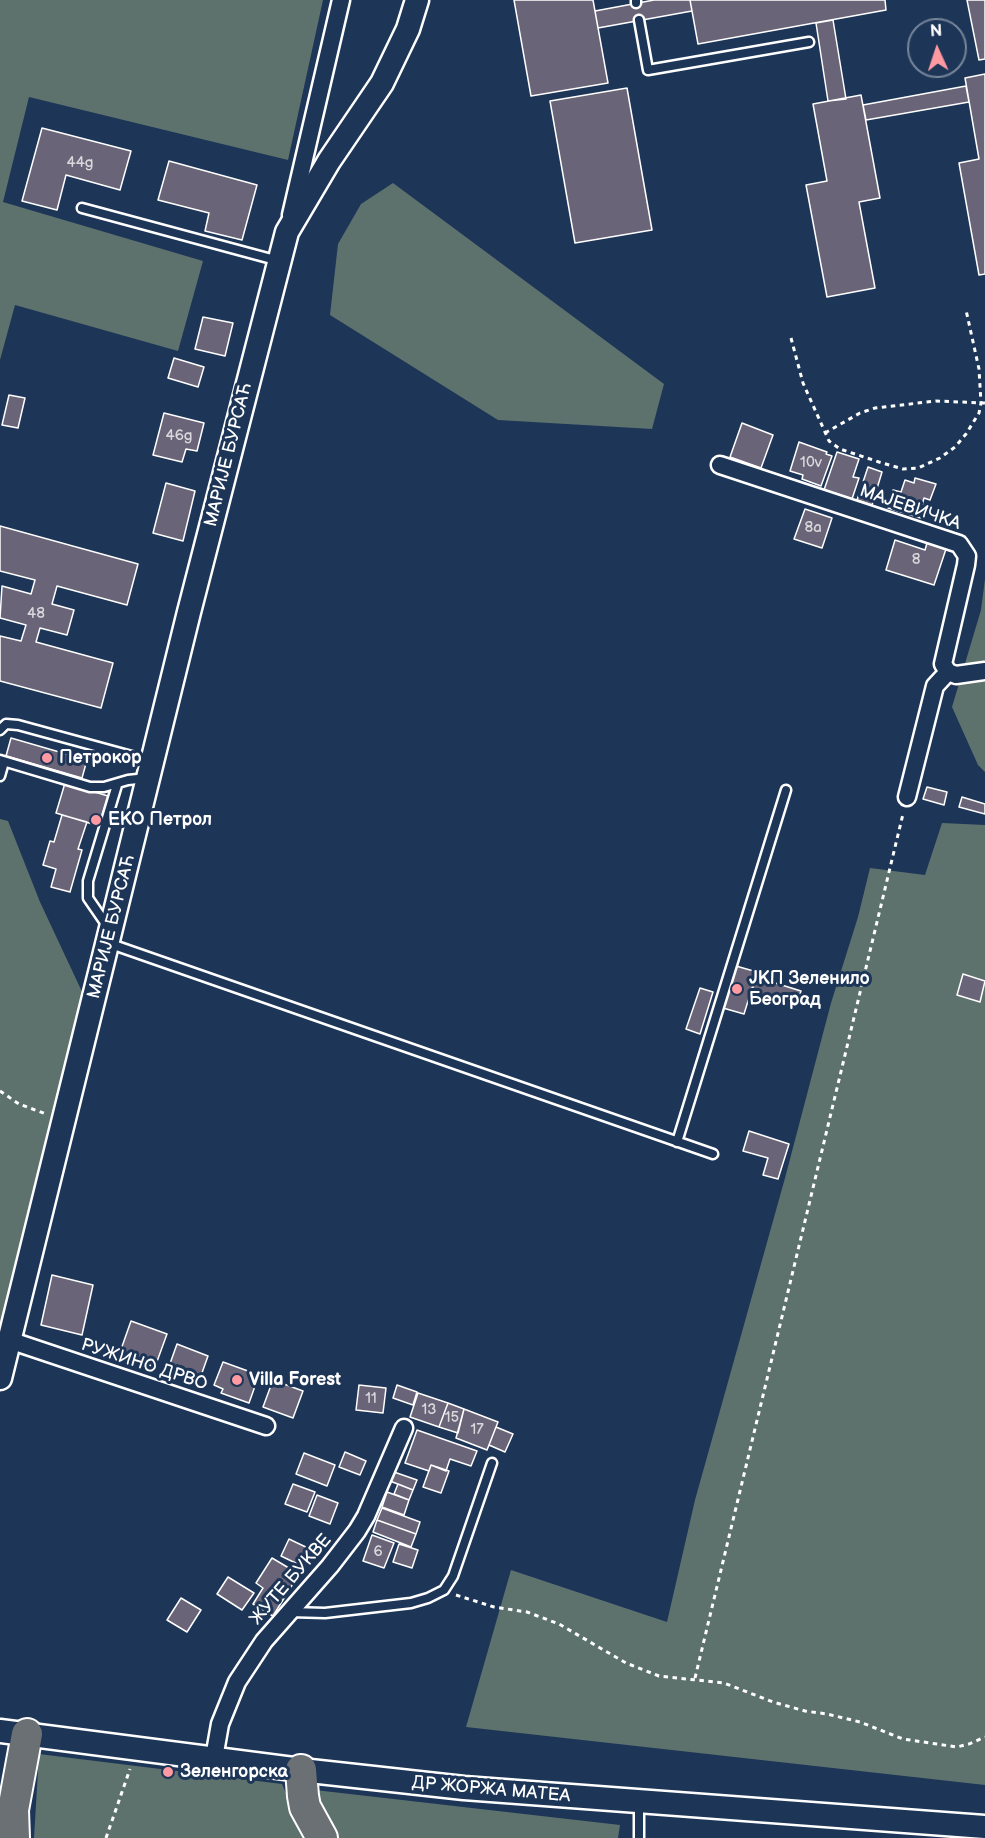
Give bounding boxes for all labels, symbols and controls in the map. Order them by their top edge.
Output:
north arrow [907,18,967,78]
text: N [930,22,943,41]
house number: 44g [67,154,93,172]
street label: МАРИЈЕ БУРСАЋ [201,381,257,529]
house number: 46g [166,427,192,445]
house number: 10v [800,454,822,472]
street label: МАЈЕВИЧКА [857,481,963,535]
house number: 8a [804,519,822,537]
house number: 8 [912,551,920,569]
house number: 48 [27,605,45,623]
place label: Петрокор [59,747,142,769]
marker: Петрокор [40,751,54,765]
place label: ЕКО Петрол [108,809,212,831]
marker: ЕКО Петрол [89,813,103,827]
street label: МАРИЈЕ БУРСАЋ [84,853,140,1001]
place label: ЈКП Зеленило Београд [749,968,870,1010]
marker: ЈКП Зеленило Београд [730,982,744,996]
street label: РУЖИНО ДРВО [78,1334,210,1396]
place label: Villa Forest [249,1369,341,1391]
marker: Villa Forest [230,1373,244,1387]
house number: 11 [365,1390,377,1408]
house number: 13 [421,1401,437,1419]
house number: 15 [445,1409,459,1427]
house number: 17 [470,1421,484,1439]
street label: ЖУТЕ БУКВЕ [246,1530,336,1630]
house number: 6 [373,1543,383,1561]
place label: Зеленгорска [180,1761,288,1783]
marker: Зеленгорска [161,1765,175,1779]
street label: ДР ЖОРЖА МАТЕА [411,1772,571,1808]

